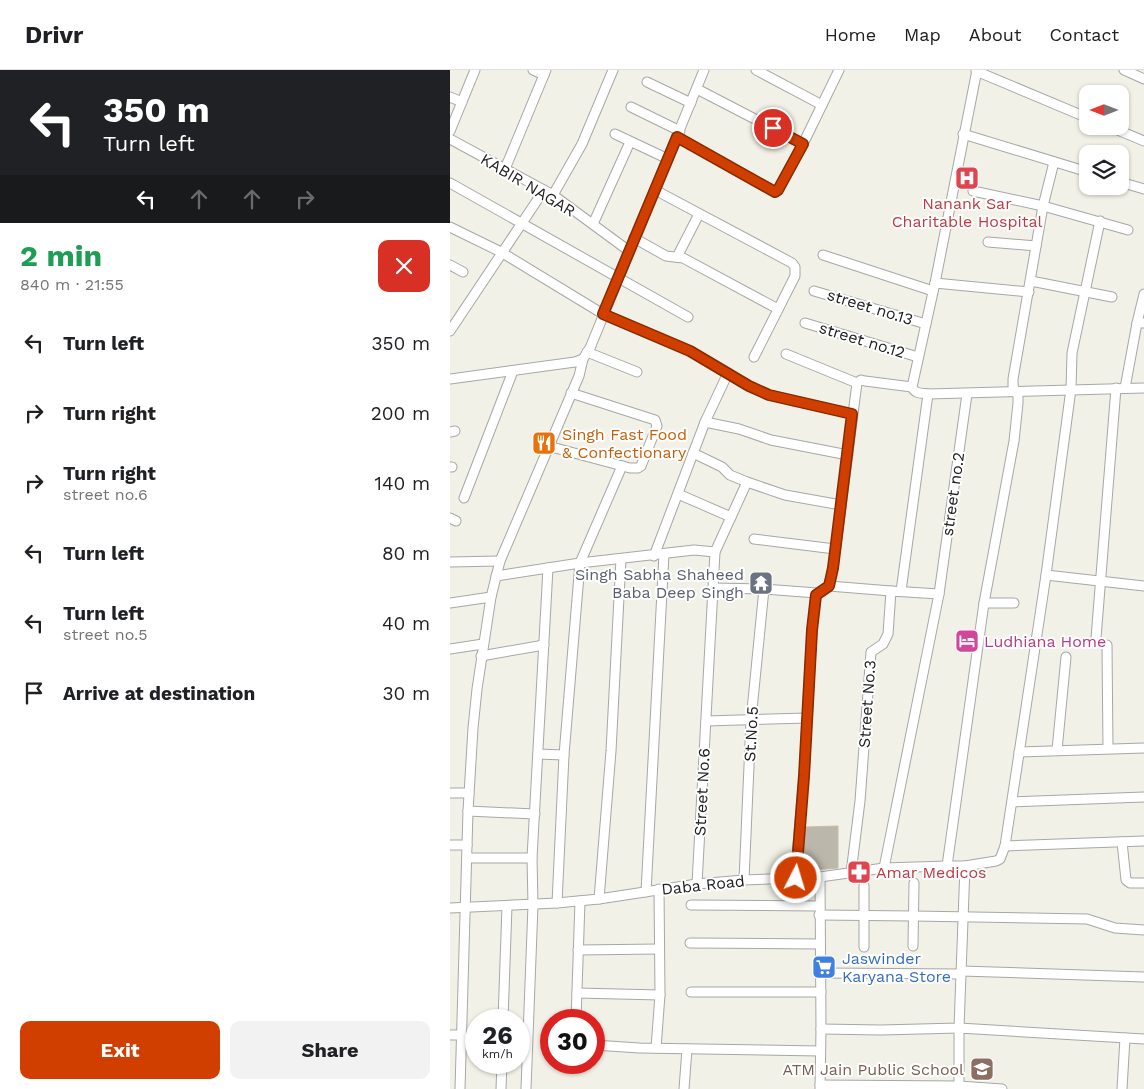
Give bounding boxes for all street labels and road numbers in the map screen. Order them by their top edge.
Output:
street label: KABIR NAGAR [477,149,579,221]
street label: street no.13 [825,285,915,329]
street label: street no.12 [817,318,907,362]
street label: street no.2 [938,451,968,537]
street label: Street No.3 [854,659,880,749]
street label: St.No.5 [740,706,762,762]
street label: Street No.6 [690,747,714,837]
street label: Daba Road [660,871,746,899]

